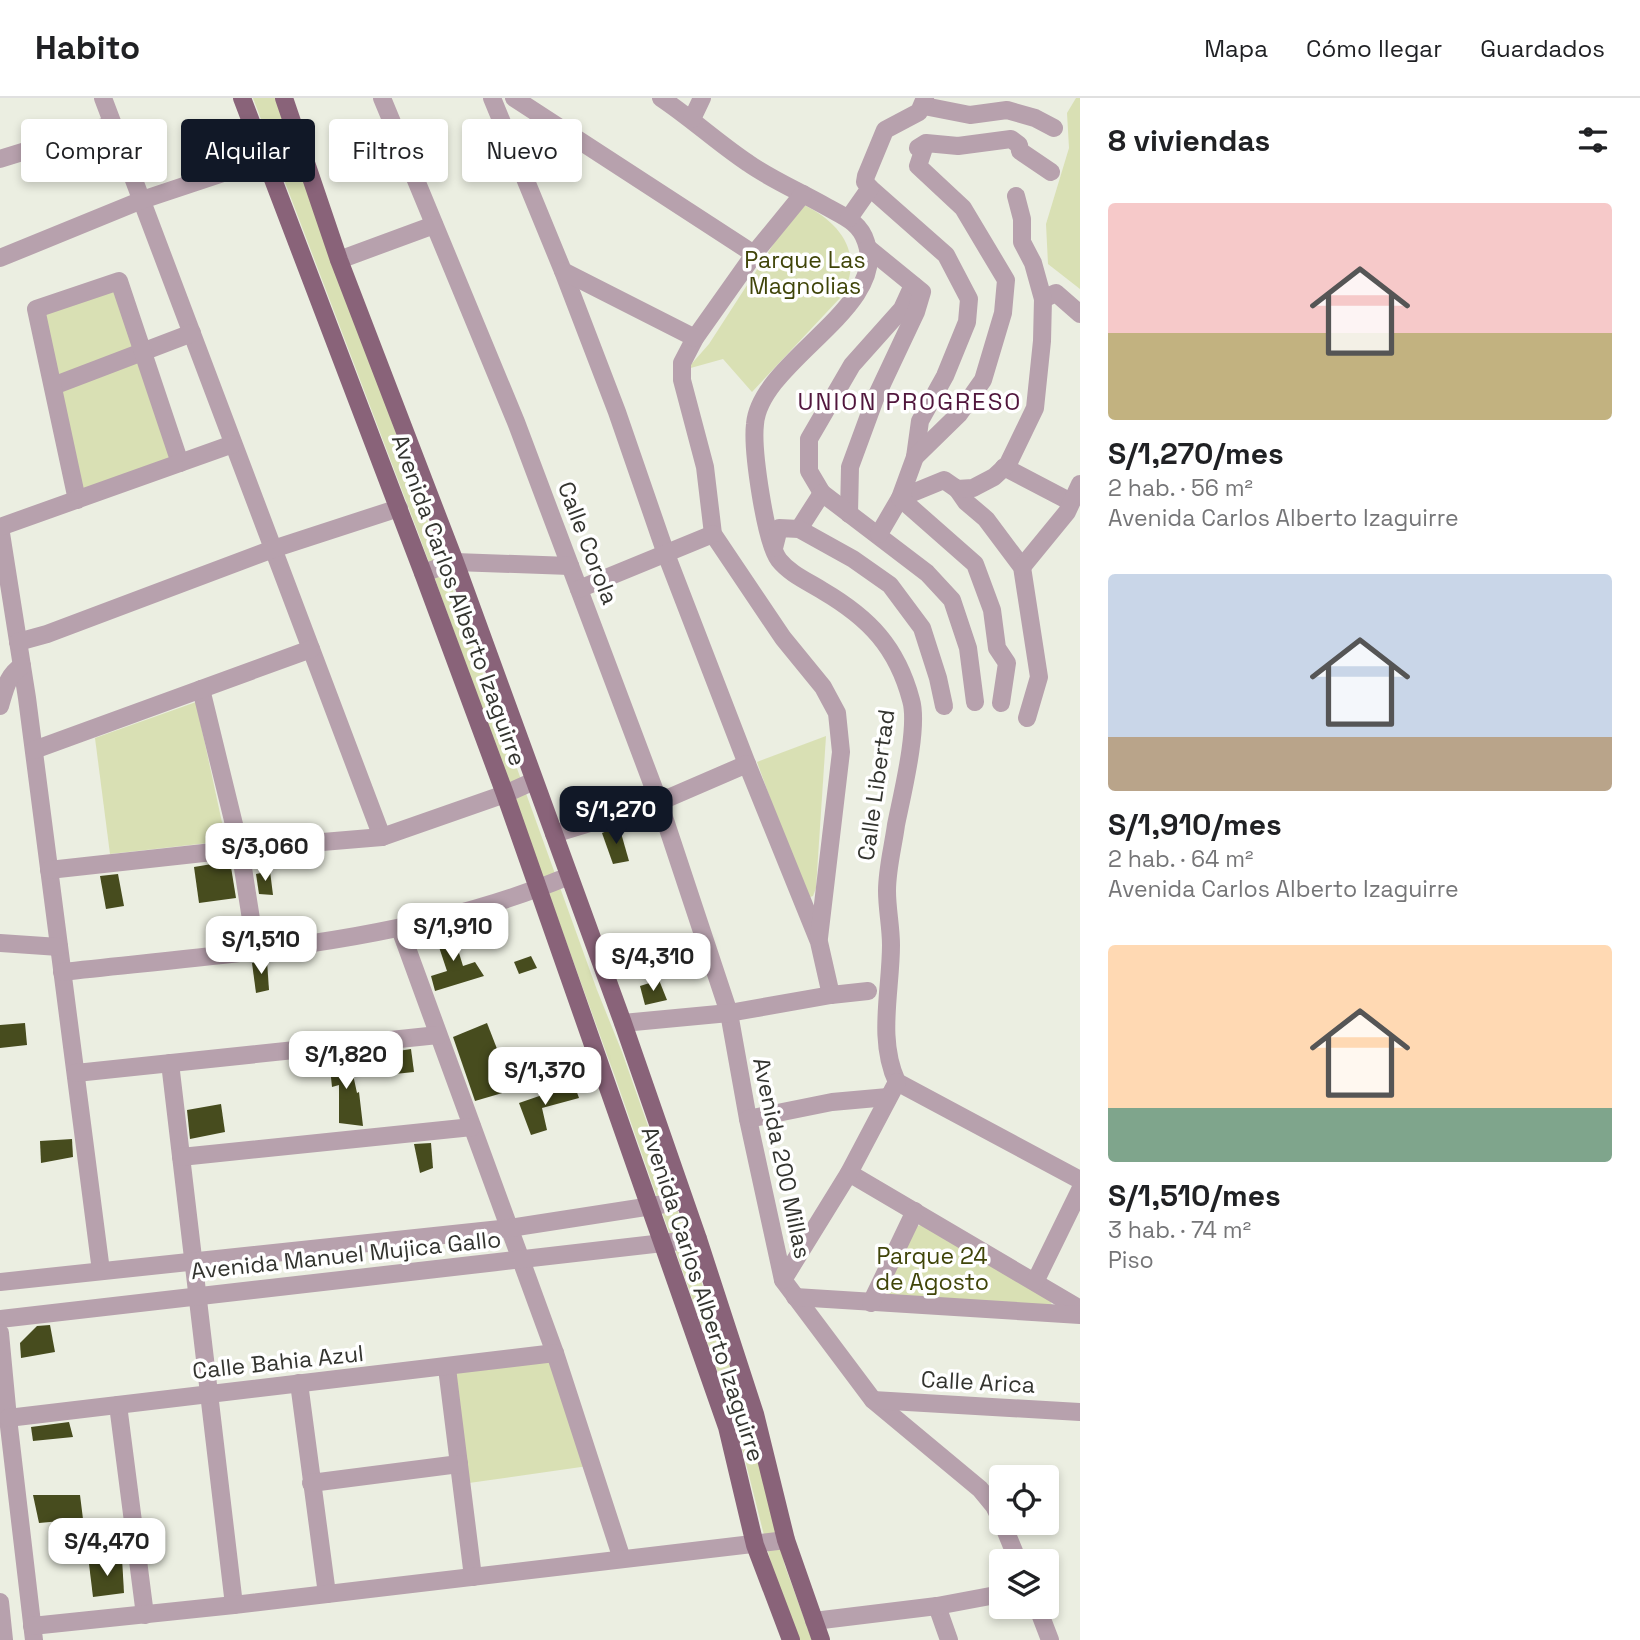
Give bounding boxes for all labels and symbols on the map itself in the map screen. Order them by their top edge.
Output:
park label: Parque Las Magnolias [744,245,866,301]
district label: UNION PROGRESO [798,386,1022,417]
street label: Avenida Carlos Alberto Izaguirre [385,430,533,770]
street label: Calle Corola [551,477,625,609]
street label: Calle Libertad [851,707,901,863]
pin: S/1,270 [551,786,681,846]
pin: S/3,060 [200,824,330,883]
pin: S/1,910 [388,904,518,963]
pin: S/1,510 [196,916,326,976]
pin: S/4,310 [588,934,718,993]
pin: S/1,820 [281,1032,411,1091]
pin: S/1,370 [480,1048,610,1107]
street label: Avenida 200 Millas [746,1055,818,1261]
street label: Avenida Carlos Alberto Izaguirre [635,1123,771,1465]
street label: Avenida Manuel Mujica Gallo [189,1224,503,1286]
park label: Parque 24 de Agosto [875,1241,989,1297]
street label: Calle Bahia Azul [191,1338,365,1386]
street label: Calle Arica [920,1364,1036,1400]
pin: S/4,470 [42,1518,172,1578]

